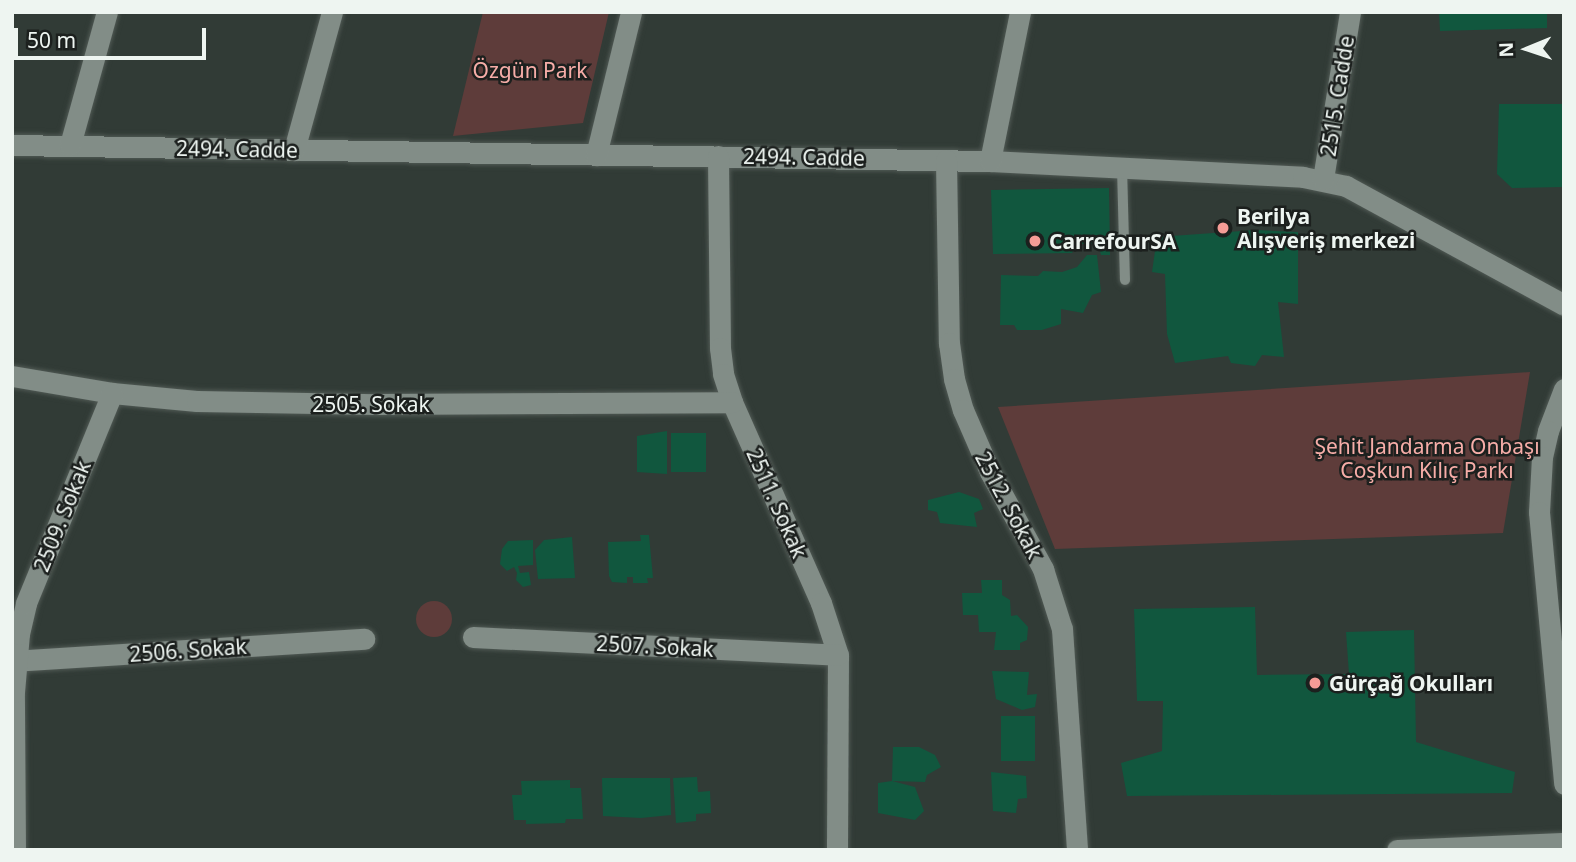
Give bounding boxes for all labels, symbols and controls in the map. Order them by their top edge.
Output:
scale bar [18,14,210,58]
north arrow [1492,14,1562,84]
text: 50 m [27,26,76,54]
street label: 2515. Cadde [1315,34,1359,158]
text: N [1493,42,1519,58]
park label: Özgün Park [473,57,587,83]
street label: 2494. Cadde [176,135,298,163]
street label: 2494. Cadde [743,143,865,171]
place label: Berilya Alışveriş merkezi [1237,203,1415,253]
marker: Berilya Alışveriş merkezi [1215,220,1231,236]
place label: CarrefourSA [1049,228,1176,254]
marker: CarrefourSA [1027,233,1043,249]
street label: 2505. Sokak [312,391,430,417]
park label: Şehit Jandarma Onbaşı Coşkun Kılıç Parkı [1314,433,1540,483]
street label: 2511. Sokak [742,444,812,562]
street label: 2512. Sokak [970,447,1048,563]
street label: 2509. Sokak [28,457,96,575]
street label: 2507. Sokak [596,630,714,662]
street label: 2506. Sokak [128,633,248,667]
place label: Gürçağ Okulları [1329,670,1493,696]
marker: Gürçağ Okulları [1307,675,1323,691]

